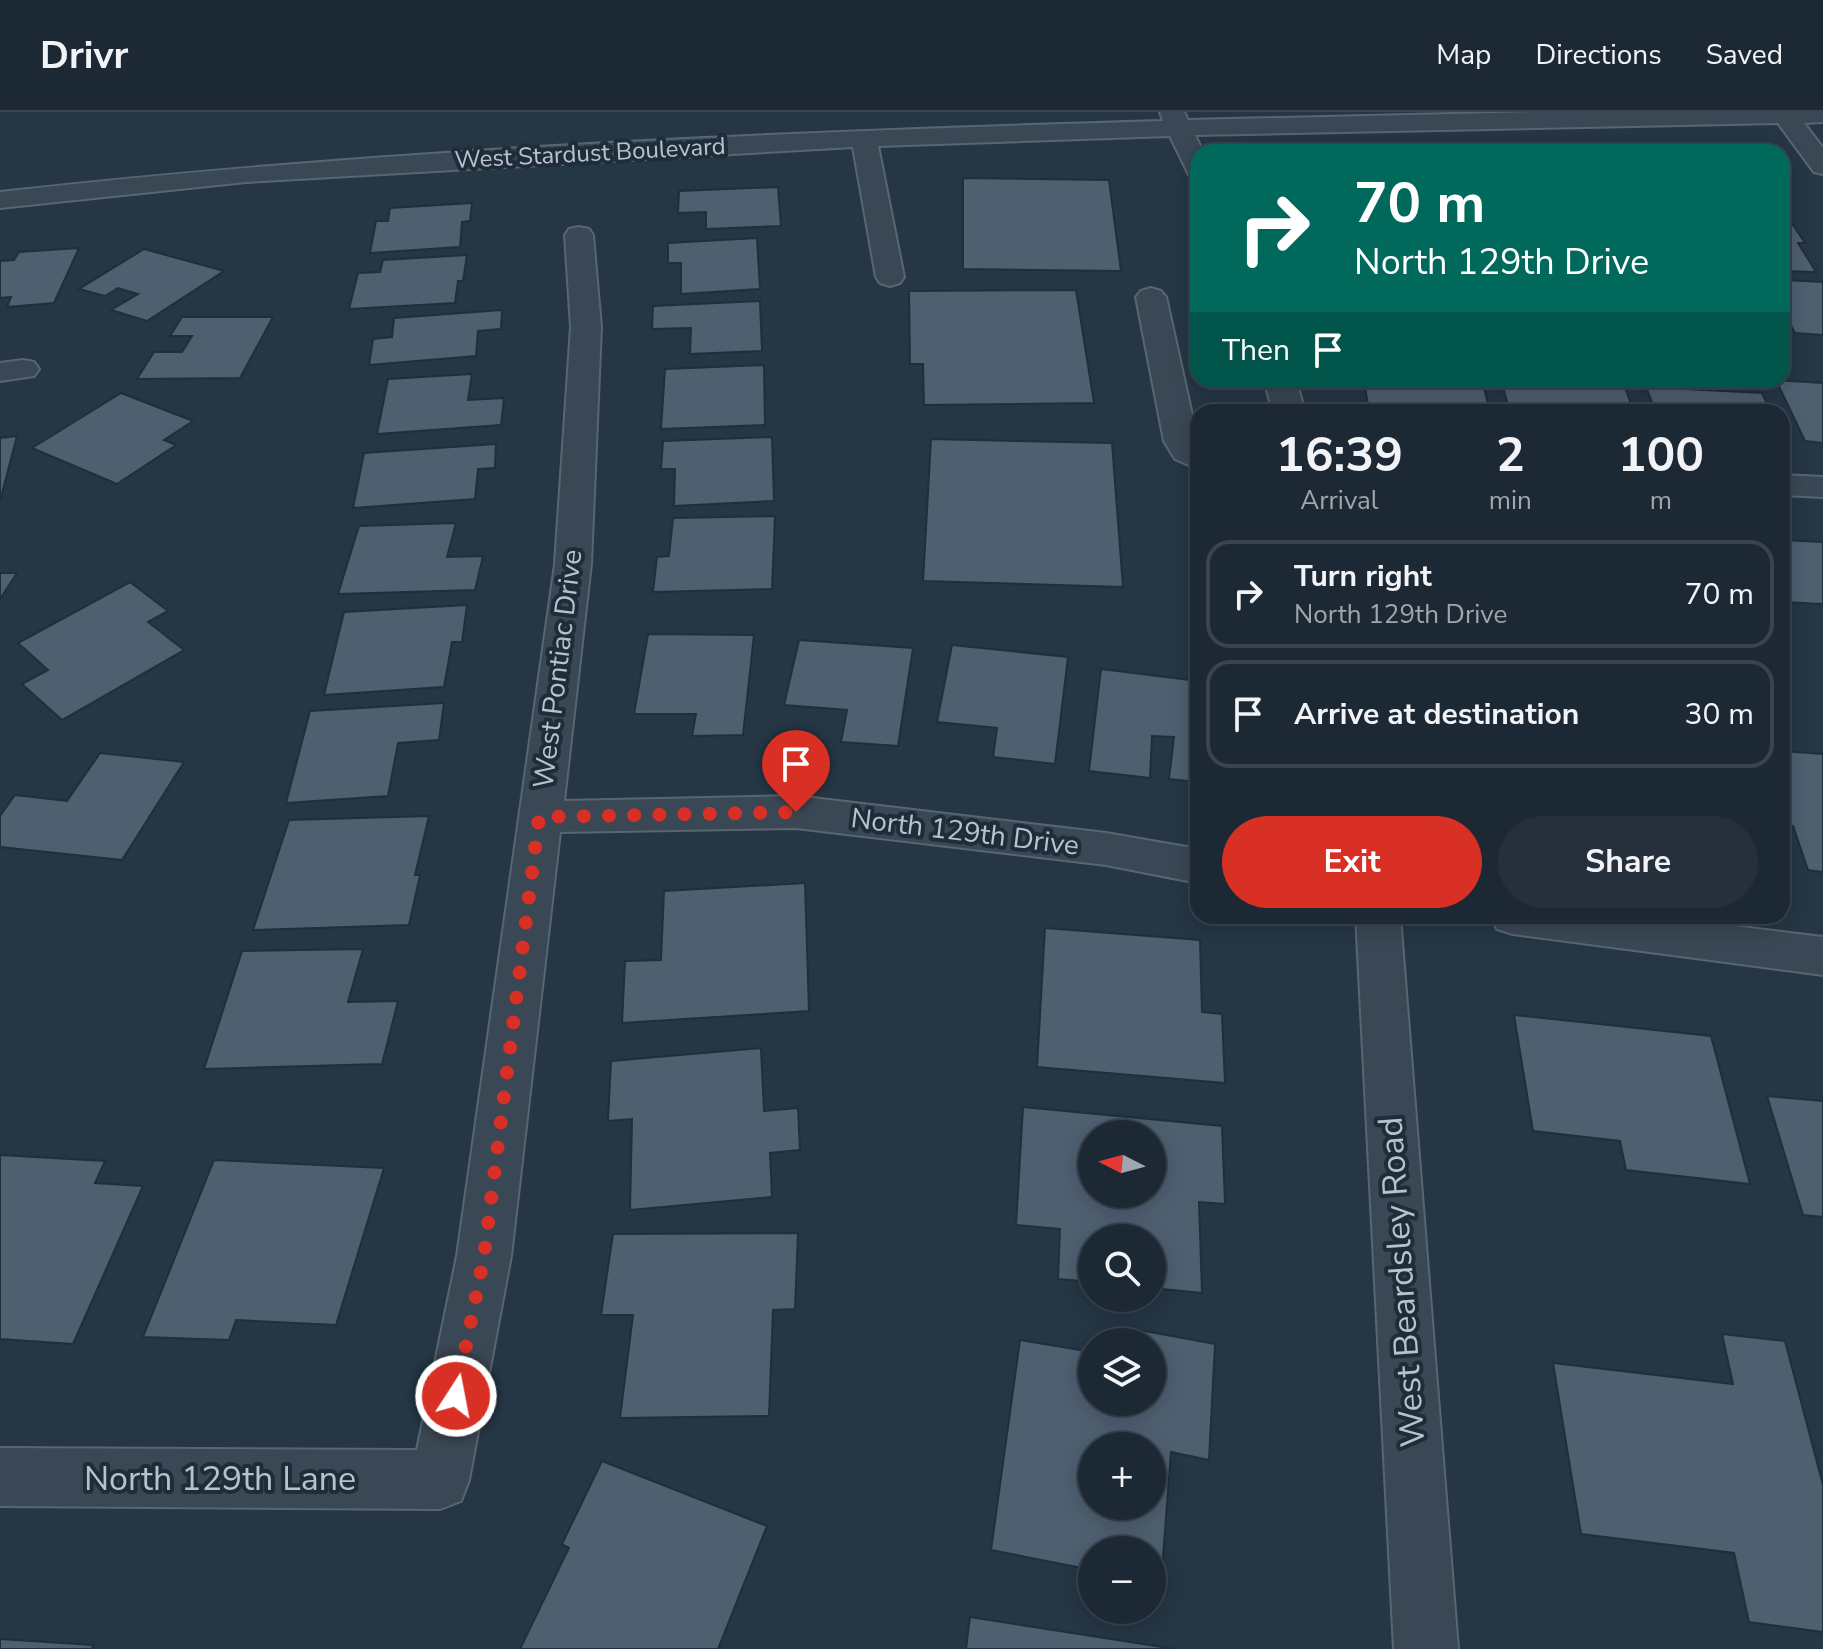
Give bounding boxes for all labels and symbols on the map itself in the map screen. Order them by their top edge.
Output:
street label: West Stardust Boulevard [454,130,726,176]
street label: West Pontiac Drive [524,547,592,791]
pin [762,730,830,812]
street label: North 129th Drive [849,799,1081,865]
street label: West Beardsley Road [1368,1115,1436,1449]
north arrow [1078,1120,1166,1208]
position arrow [414,1354,498,1438]
street label: North 129th Lane [84,1456,356,1502]

